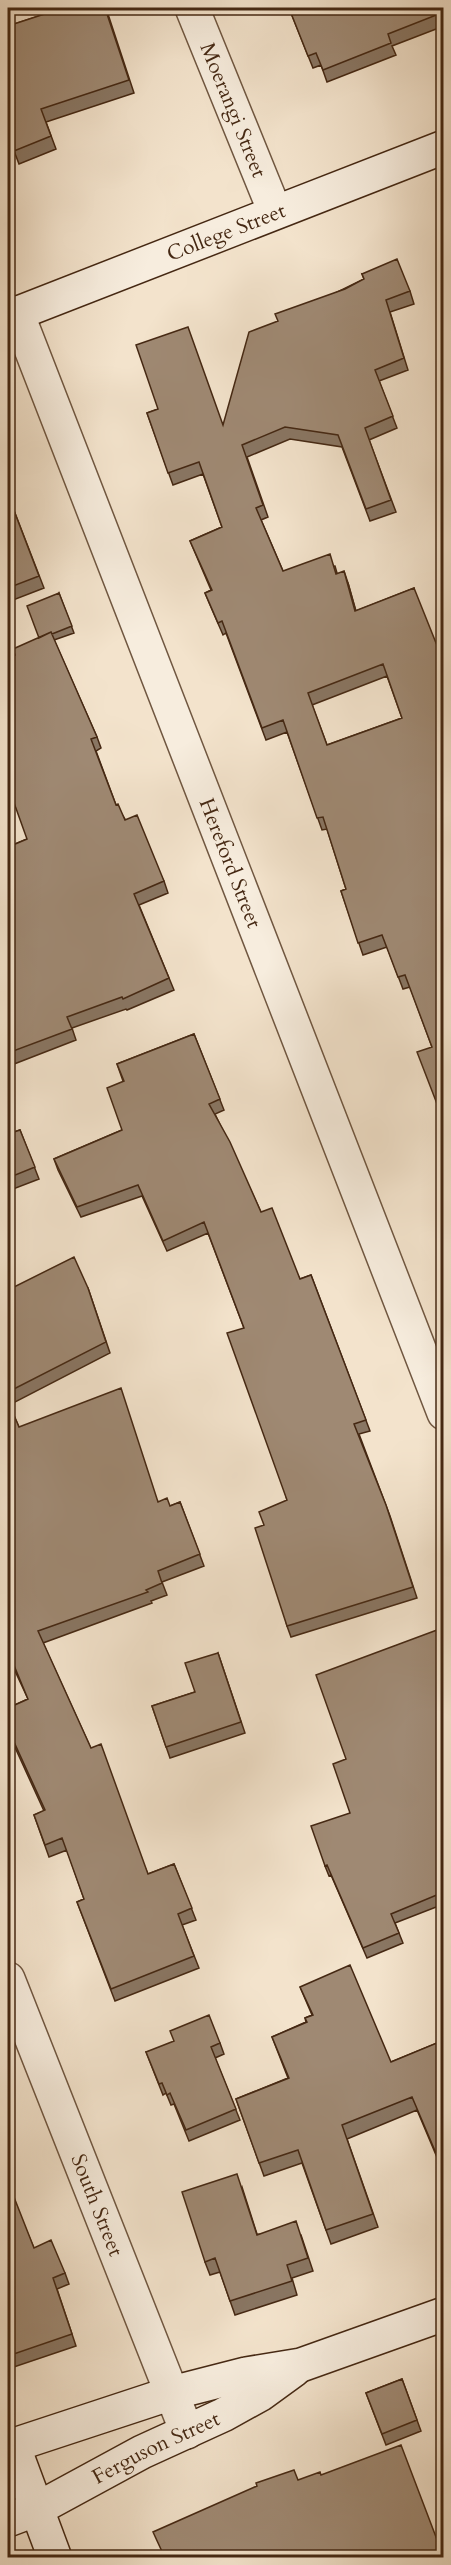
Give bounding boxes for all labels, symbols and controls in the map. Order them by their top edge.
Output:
street label: Moerangi Street [193,38,274,182]
street label: College Street [163,196,290,269]
street label: Hereford Street [192,794,269,933]
street label: South Street [64,2150,130,2261]
street label: Ferguson Street [87,2404,225,2491]

